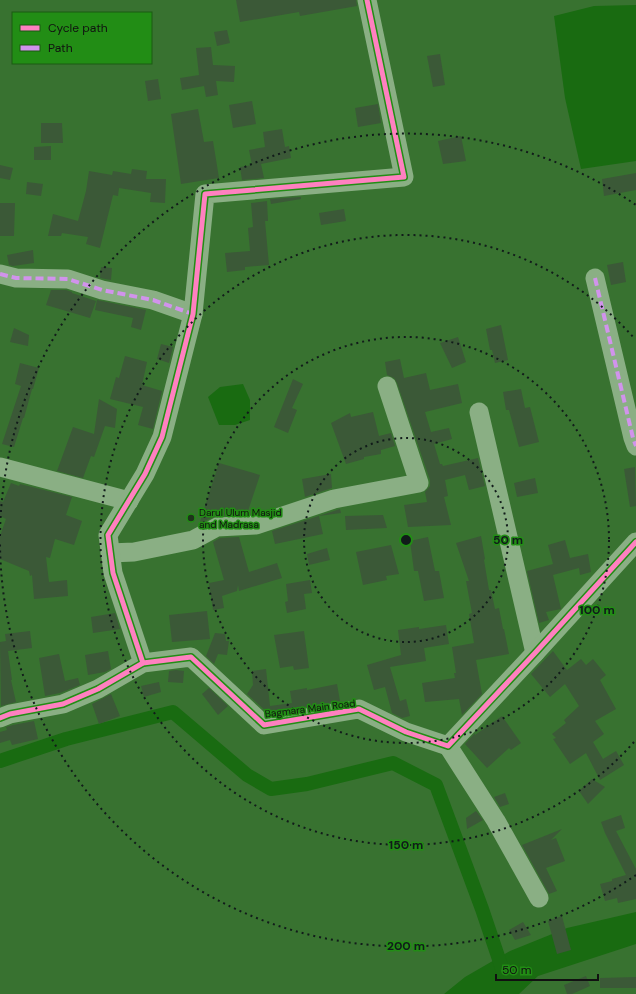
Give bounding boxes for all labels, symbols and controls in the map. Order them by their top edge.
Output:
legend [12,12,152,64]
text: Cycle path [48,20,108,36]
text: Path [48,40,73,56]
place label: Darul Ulum Masjid and Madrasa [199,506,282,531]
marker: Darul Ulum Masjid and Madrasa [186,513,196,523]
text: 50 m [493,532,523,548]
centre of rings [399,533,413,547]
text: 100 m [579,602,615,618]
street label: Bagmara Main Road [264,696,356,721]
text: 150 m [389,837,423,853]
text: 200 m [387,938,425,954]
scale bar [496,956,598,982]
text: 50 m [502,962,531,978]

